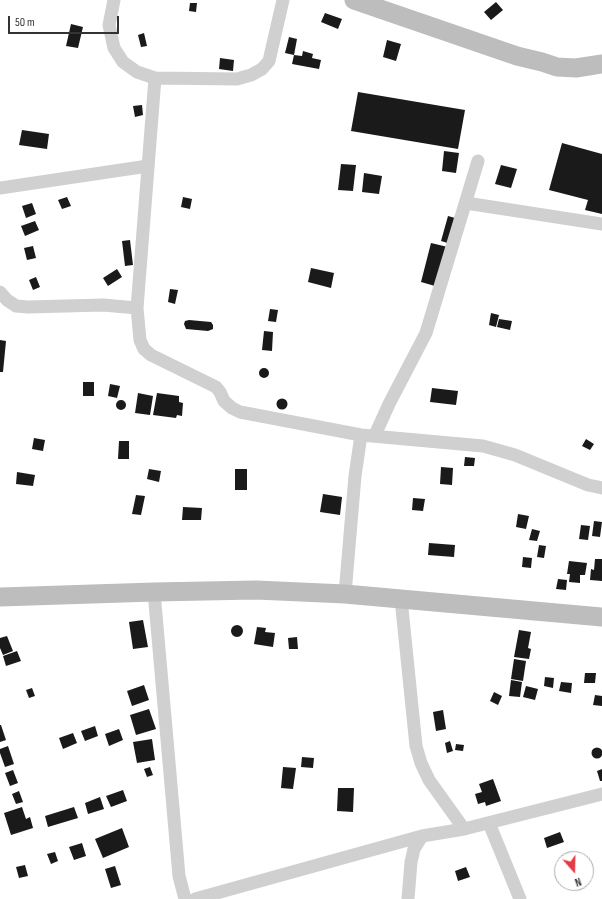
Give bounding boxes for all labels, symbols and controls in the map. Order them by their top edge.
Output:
scale bar [10,8,121,34]
text: 50 m [15,15,35,30]
north arrow [554,851,594,891]
text: N [573,875,583,889]

